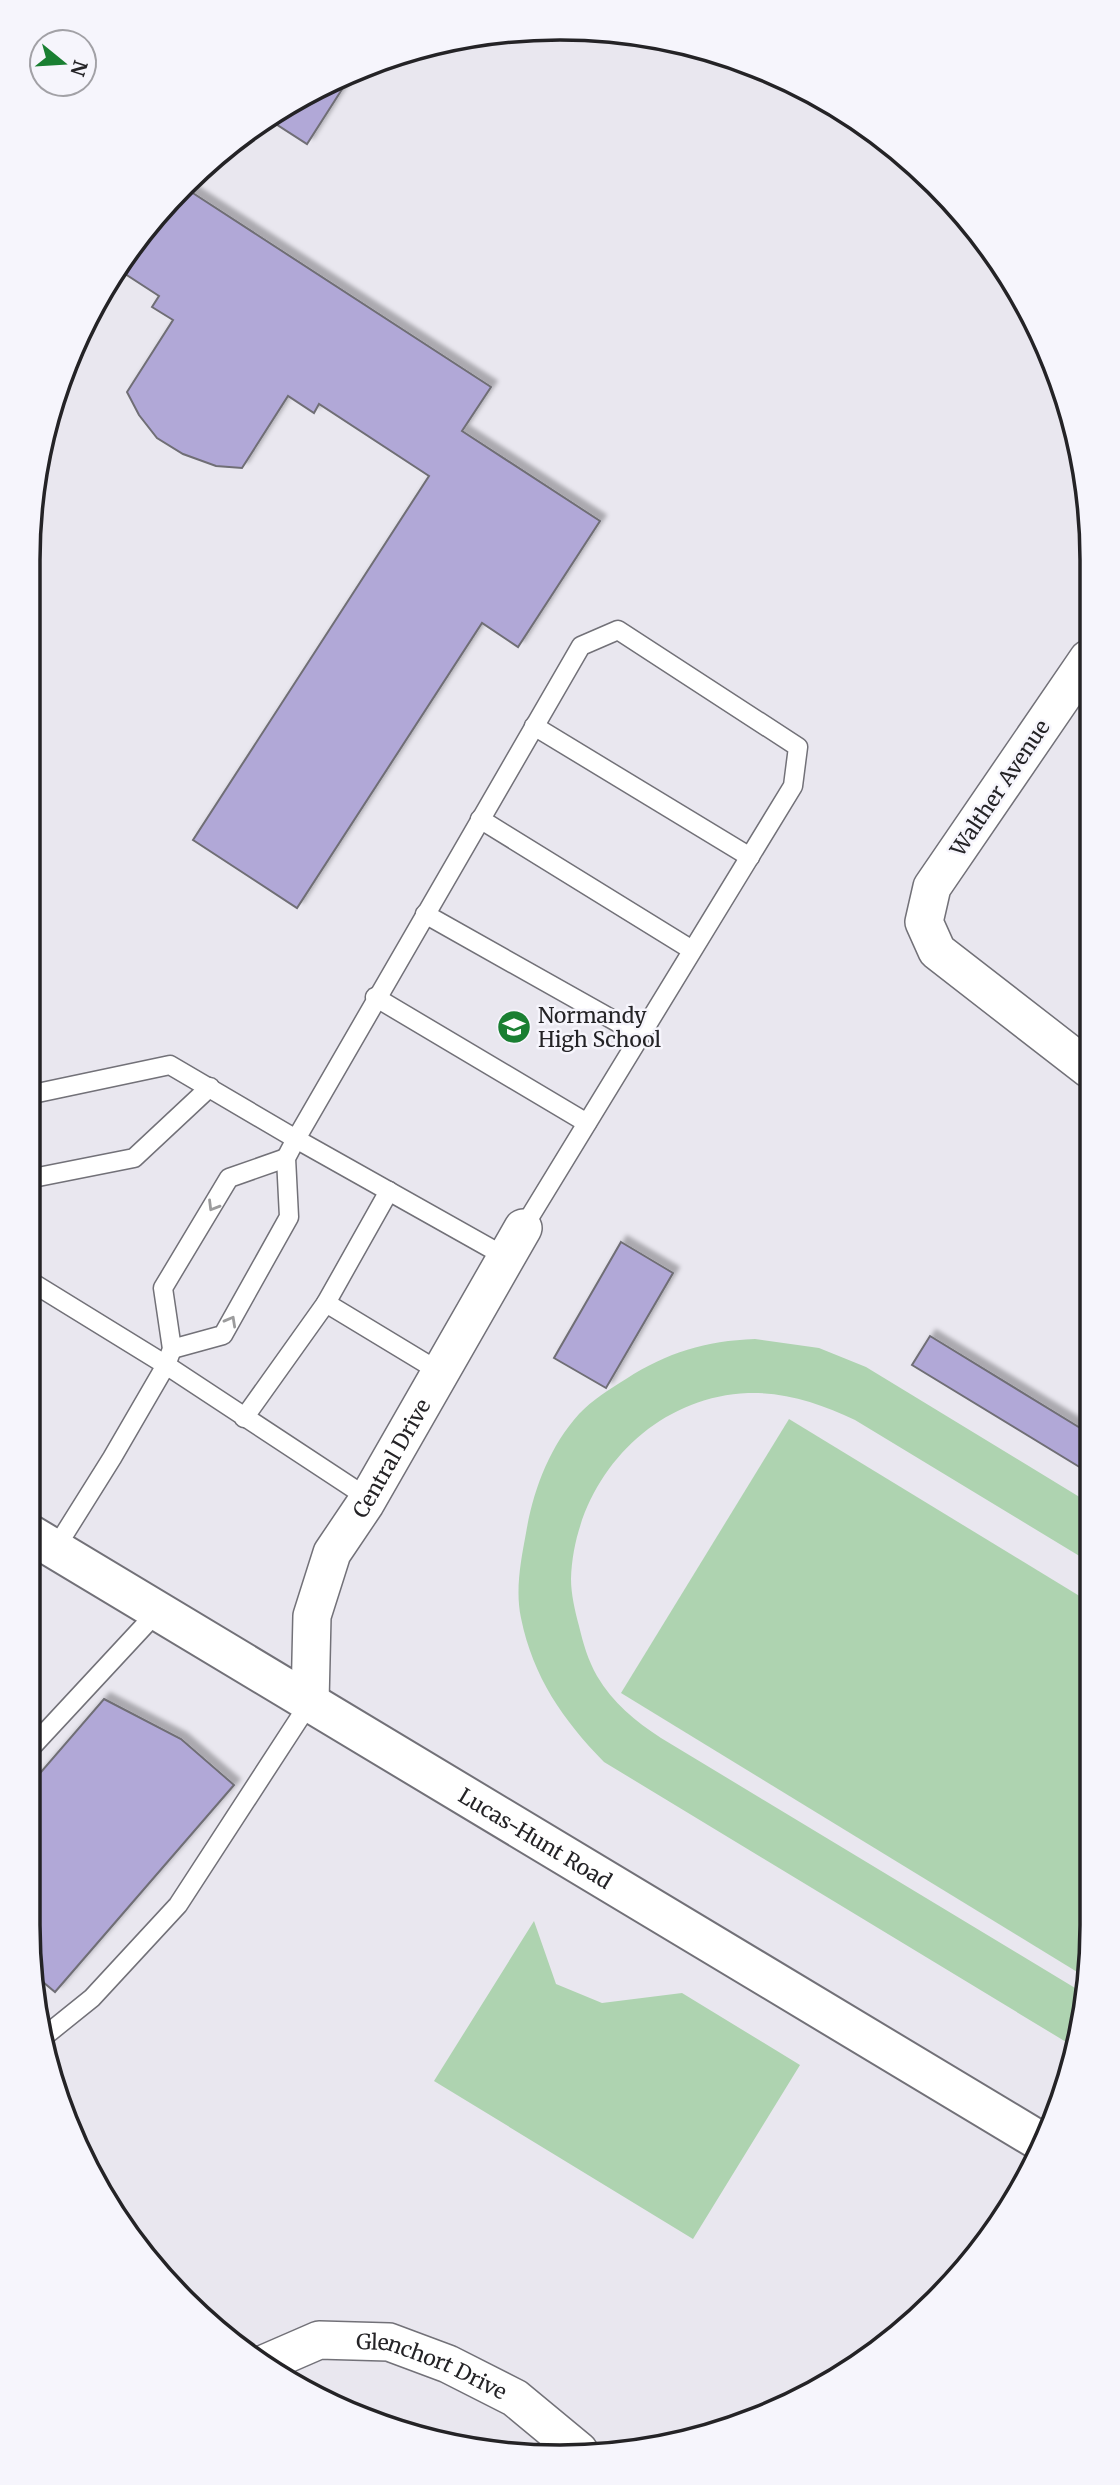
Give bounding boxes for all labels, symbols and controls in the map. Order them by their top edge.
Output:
north arrow [28,28,98,98]
text: N [65,57,93,79]
street label: Walther Avenue [944,715,1056,862]
place label: Normandy High School [538,1002,661,1053]
school or university icon: Normandy High School [495,1008,533,1046]
one-way arrow [208,1198,221,1211]
one-way arrow [223,1316,236,1328]
street label: Central Drive [346,1394,436,1523]
street label: Lucas-Hunt Road [454,1782,617,1895]
street label: Glenchort Drive [356,2328,511,2405]

